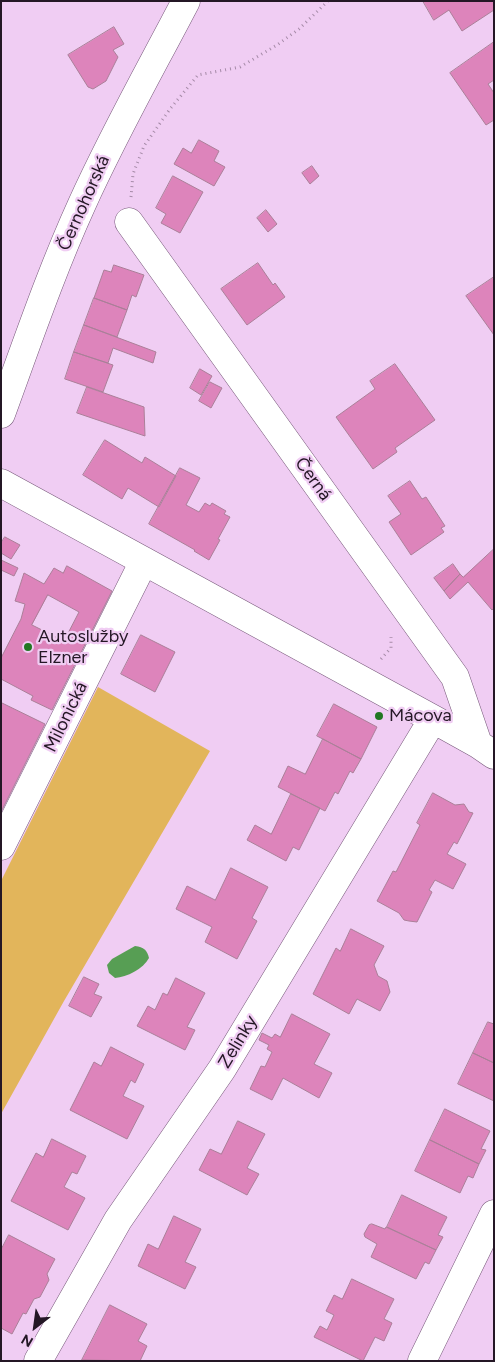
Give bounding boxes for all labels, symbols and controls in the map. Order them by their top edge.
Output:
street label: Černohorská [53,152,115,254]
street label: Černá [290,453,336,505]
place label: Autoslužby Elzner [38,626,128,669]
marker: Autoslužby Elzner [22,641,34,653]
street label: Milonická [40,678,92,756]
place label: Mácova [389,705,452,727]
marker: Mácova [373,710,385,722]
street label: Zelinky [214,1012,262,1072]
north arrow [10,1302,60,1352]
text: N [18,1330,36,1350]

